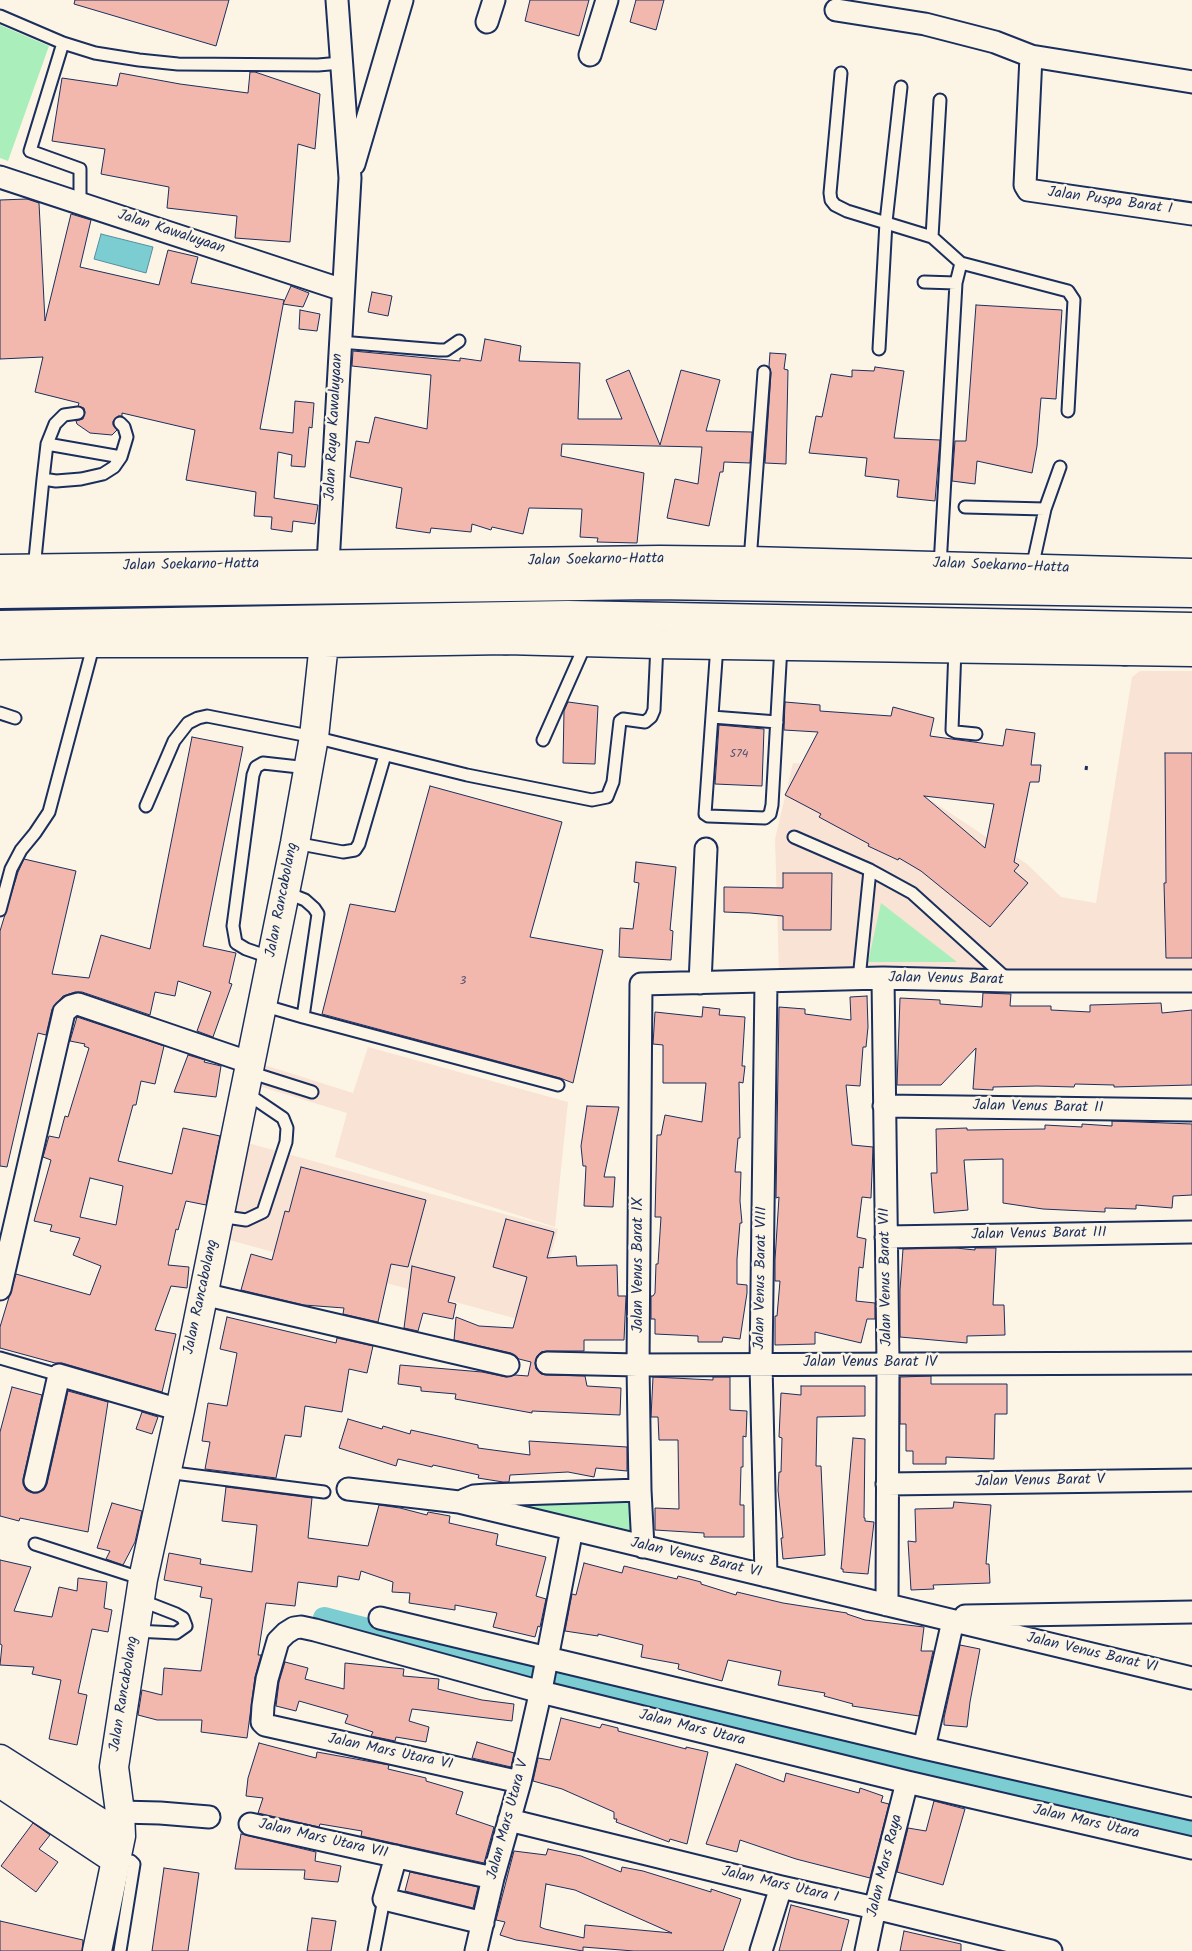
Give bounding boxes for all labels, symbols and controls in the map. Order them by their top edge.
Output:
street label: Jalan Puspa Barat I [1046,184,1174,220]
street label: Jalan Kawaluyaan [115,207,227,259]
street label: Jalan Raya Kawaluyaan [322,353,348,501]
street label: Jalan Soekarno-Hatta [527,551,665,571]
street label: Jalan Soekarno-Hatta [122,556,260,576]
street label: Jalan Soekarno-Hatta [932,556,1070,578]
house number: 574 [730,748,748,762]
street label: Jalan Rancabolang [263,841,303,959]
street label: Jalan Venus Barat [888,970,1004,990]
house number: 3 [460,975,466,989]
street label: Jalan Venus Barat II [972,1098,1104,1118]
street label: Jalan Venus Barat IX [630,1197,648,1333]
street label: Jalan Venus Barat VIII [752,1206,772,1350]
street label: Jalan Venus Barat VII [877,1207,897,1347]
street label: Jalan Venus Barat III [971,1225,1107,1245]
street label: Jalan Rancabolang [181,1238,223,1356]
street label: Jalan Venus Barat IV [803,1354,937,1372]
street label: Jalan Venus Barat V [975,1472,1105,1492]
street label: Jalan Venus Barat VI [629,1535,763,1583]
street label: Jalan Venus Barat VI [1025,1630,1159,1678]
street label: Jalan Rancabolang [107,1635,143,1753]
street label: Jalan Mars Utara [637,1707,747,1751]
street label: Jalan Mars Utara VI [326,1731,454,1775]
street label: Jalan Mars Utara V [484,1758,534,1882]
street label: Jalan Mars Utara [1031,1802,1141,1844]
street label: Jalan Mars Raya [865,1813,907,1919]
street label: Jalan Mars Utara VII [257,1816,389,1864]
street label: Jalan Mars Utara I [720,1864,840,1908]

